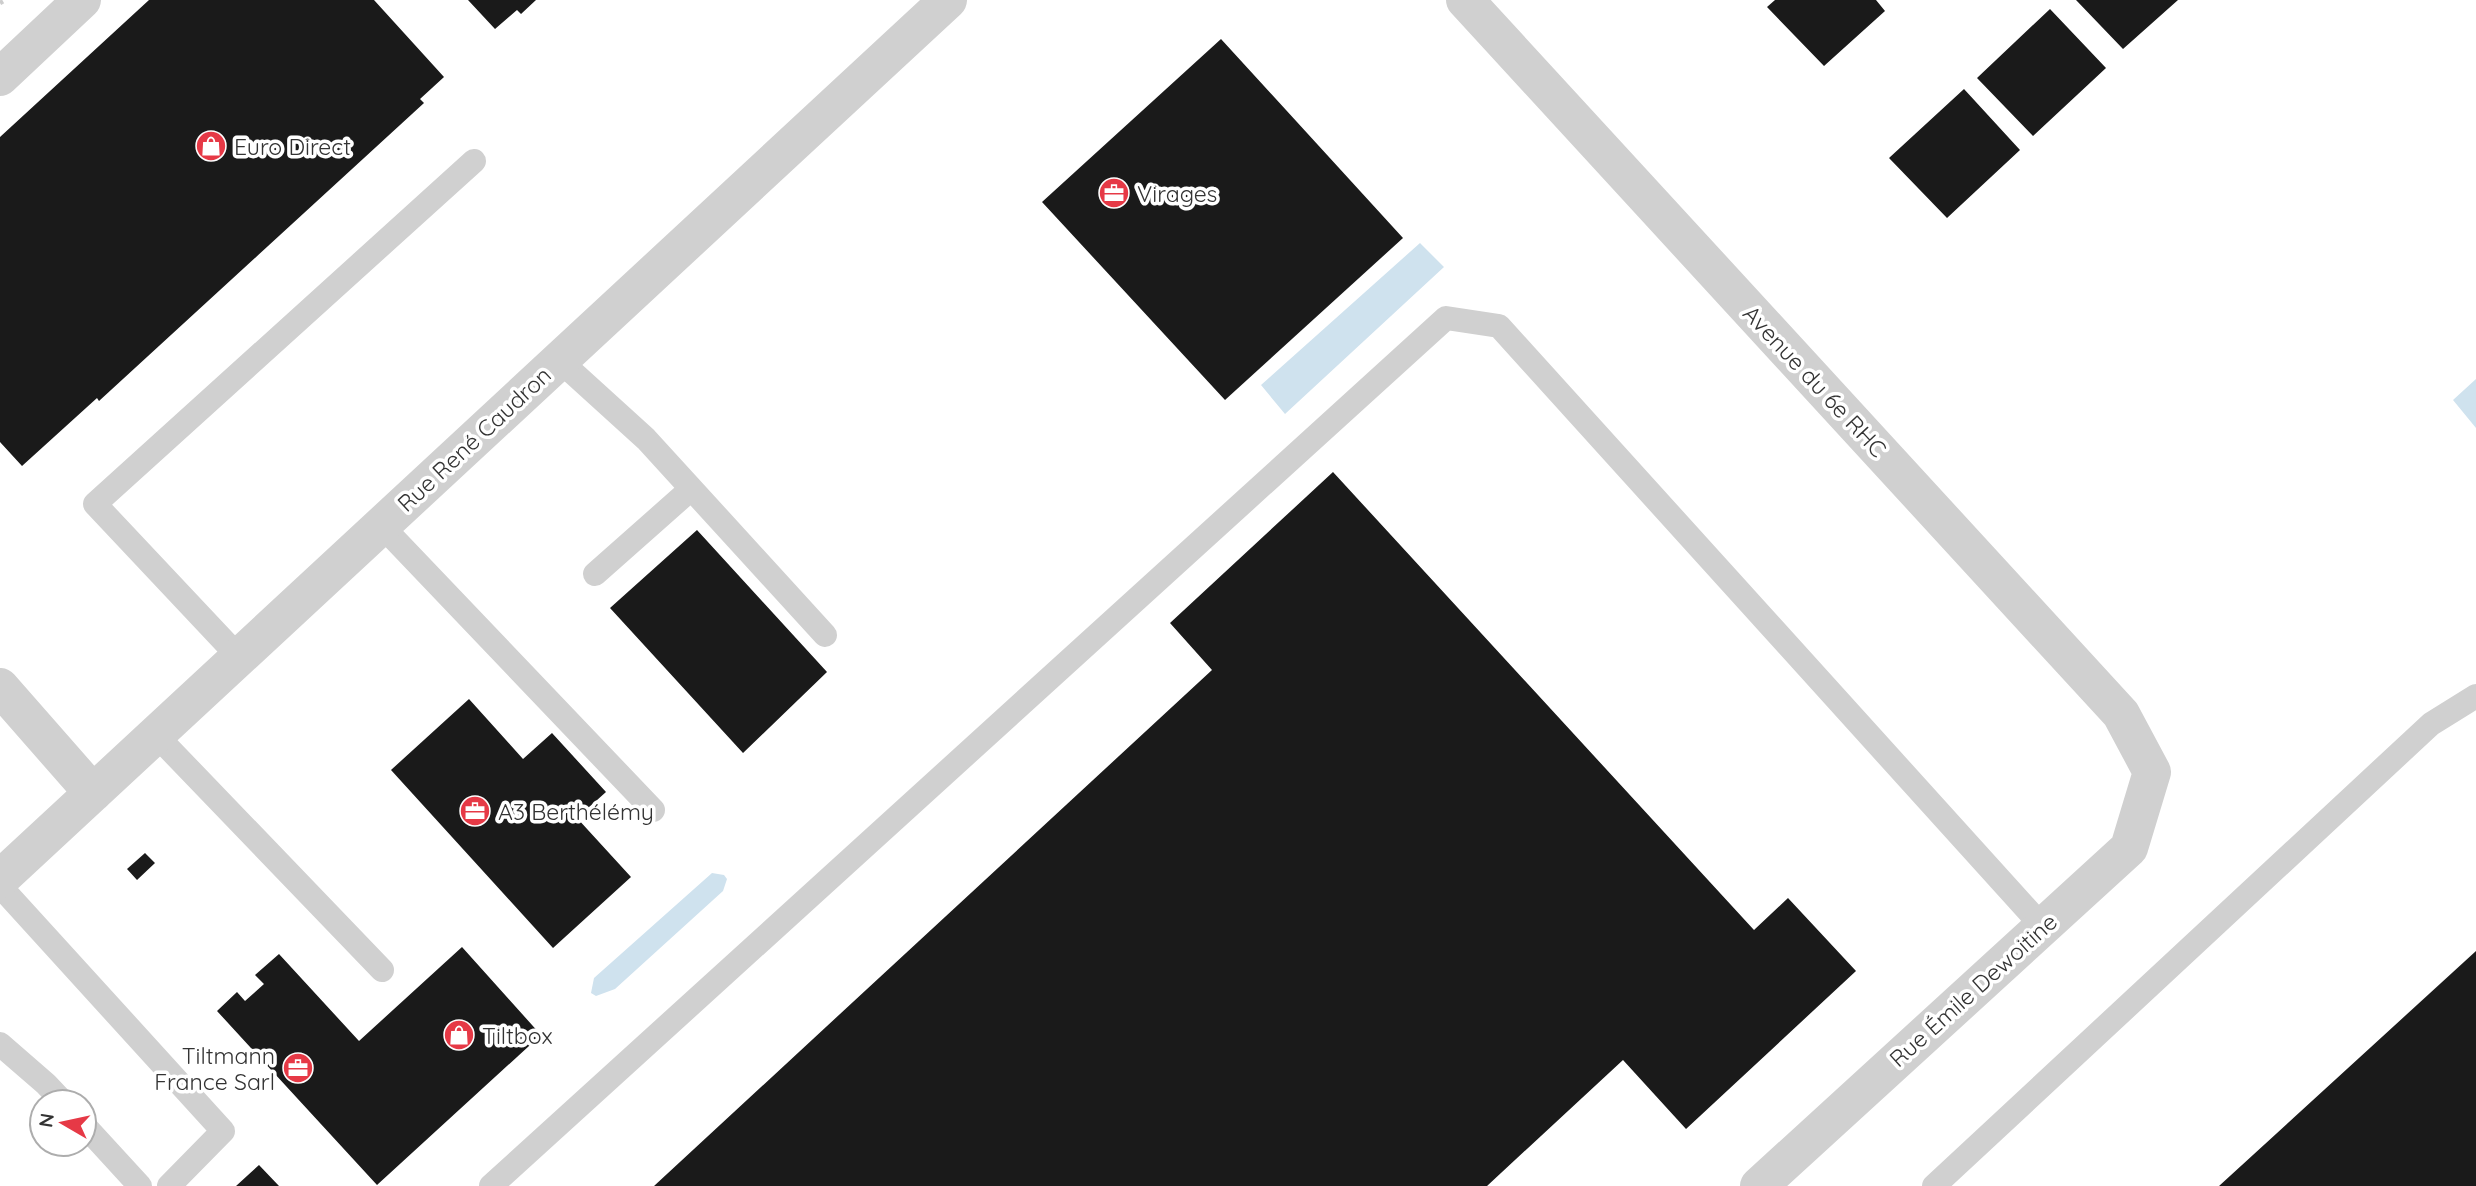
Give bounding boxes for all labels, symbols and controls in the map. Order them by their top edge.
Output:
shop icon: Euro Direct [194,129,228,163]
place label: Euro Direct [234,132,351,161]
office icon: Virages [1097,176,1131,210]
place label: Virages [1137,179,1217,208]
street label: Avenue du 6e RHC [1737,299,1893,463]
street label: Rue René Caudron [391,360,557,518]
office icon: A3 Berthélémy [458,794,492,828]
place label: A3 Berthélémy [498,797,654,826]
street label: Rue Émile Dewoitine [1883,907,2063,1073]
shop icon: Tiltbox [442,1018,476,1052]
place label: Tiltbox [482,1021,553,1050]
place label: Tiltmann France Sarl [154,1041,275,1096]
office icon: Tiltmann France Sarl [281,1051,315,1085]
north arrow [28,1088,98,1158]
text: N [33,1112,59,1129]

